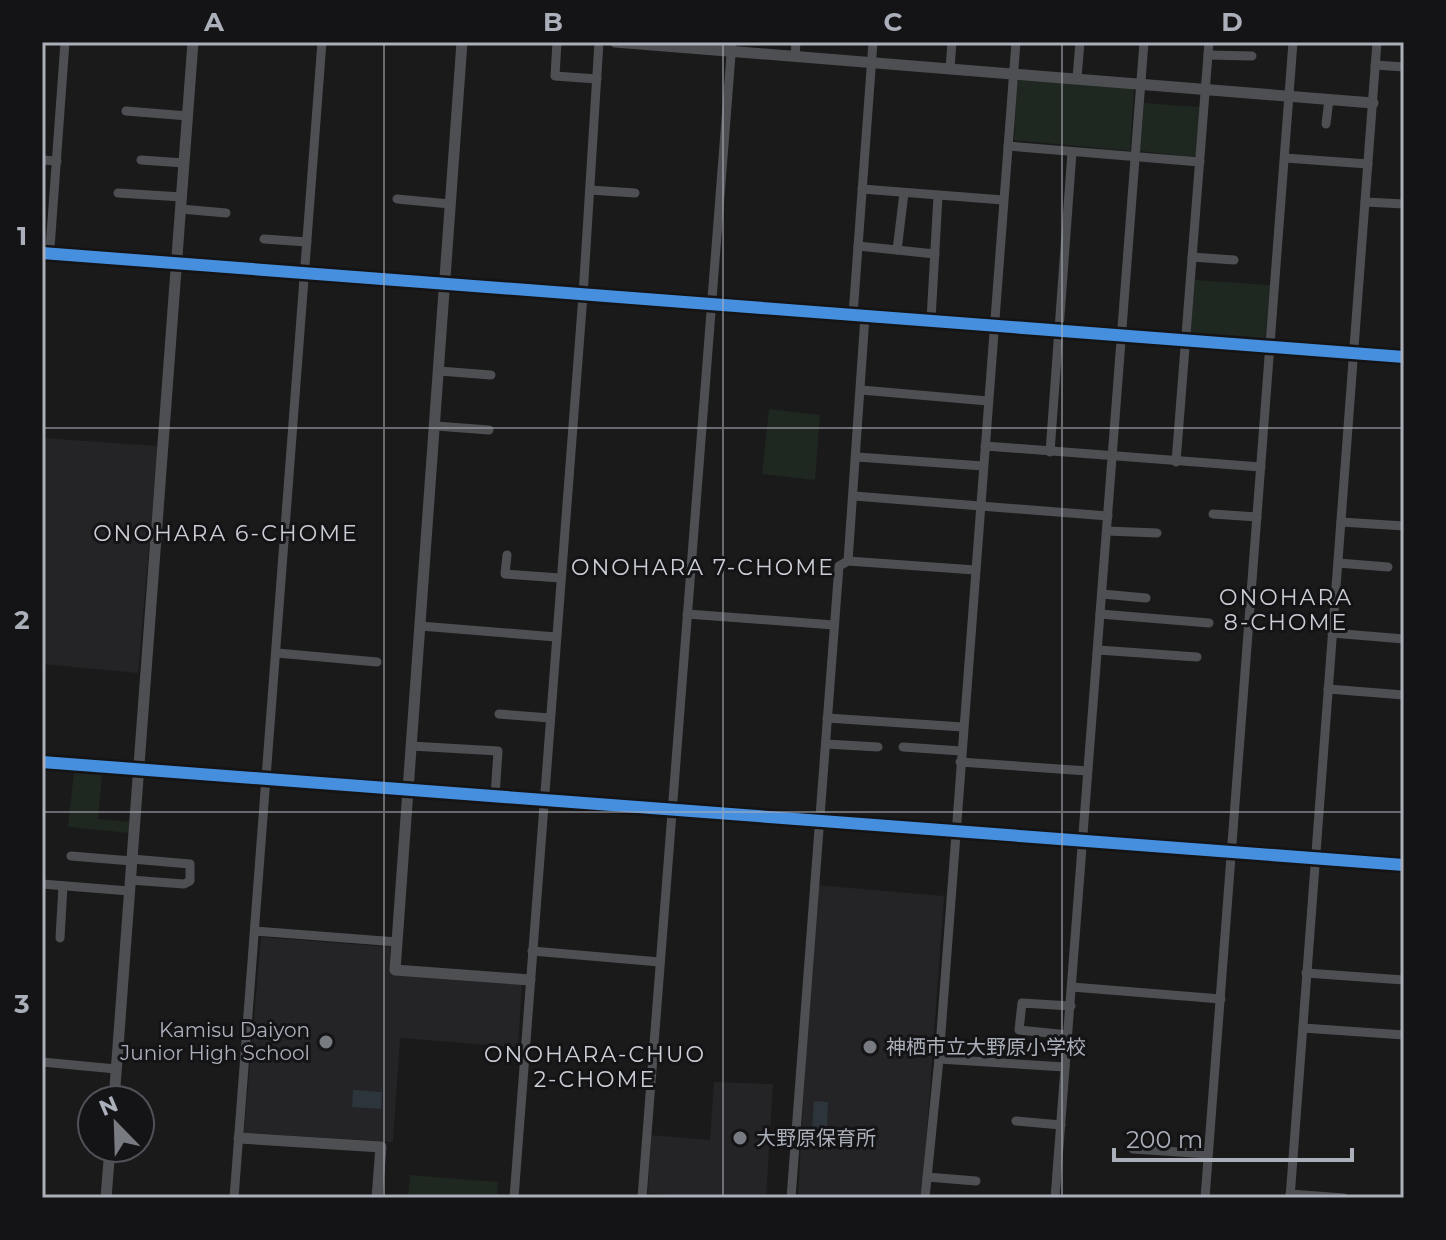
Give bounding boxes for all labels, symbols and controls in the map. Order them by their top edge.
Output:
text: A [203,6,225,38]
text: B [543,6,563,38]
text: C [884,6,903,38]
text: D [1221,6,1243,38]
text: 1 [17,220,27,252]
district label: ONOHARA 6-CHOME [93,520,359,547]
district label: ONOHARA 7-CHOME [571,554,835,581]
district label: ONOHARA 8-CHOME [1219,584,1353,636]
text: 2 [14,604,30,636]
text: 3 [13,988,30,1020]
place label: Kamisu Daiyon Junior High School [119,1018,310,1065]
marker: Kamisu Daiyon Junior High School [317,1033,335,1051]
place label: 神栖市立大野原小学校 [886,1035,1086,1059]
marker: 神栖市立大野原小学校 [861,1038,879,1056]
district label: ONOHARA-CHUO 2-CHOME [484,1041,706,1093]
north arrow [76,1084,156,1164]
text: N [95,1090,122,1122]
scale bar [1114,1112,1352,1162]
text: 200 m [1126,1125,1203,1154]
place label: 大野原保育所 [756,1126,876,1150]
marker: 大野原保育所 [731,1129,749,1147]

